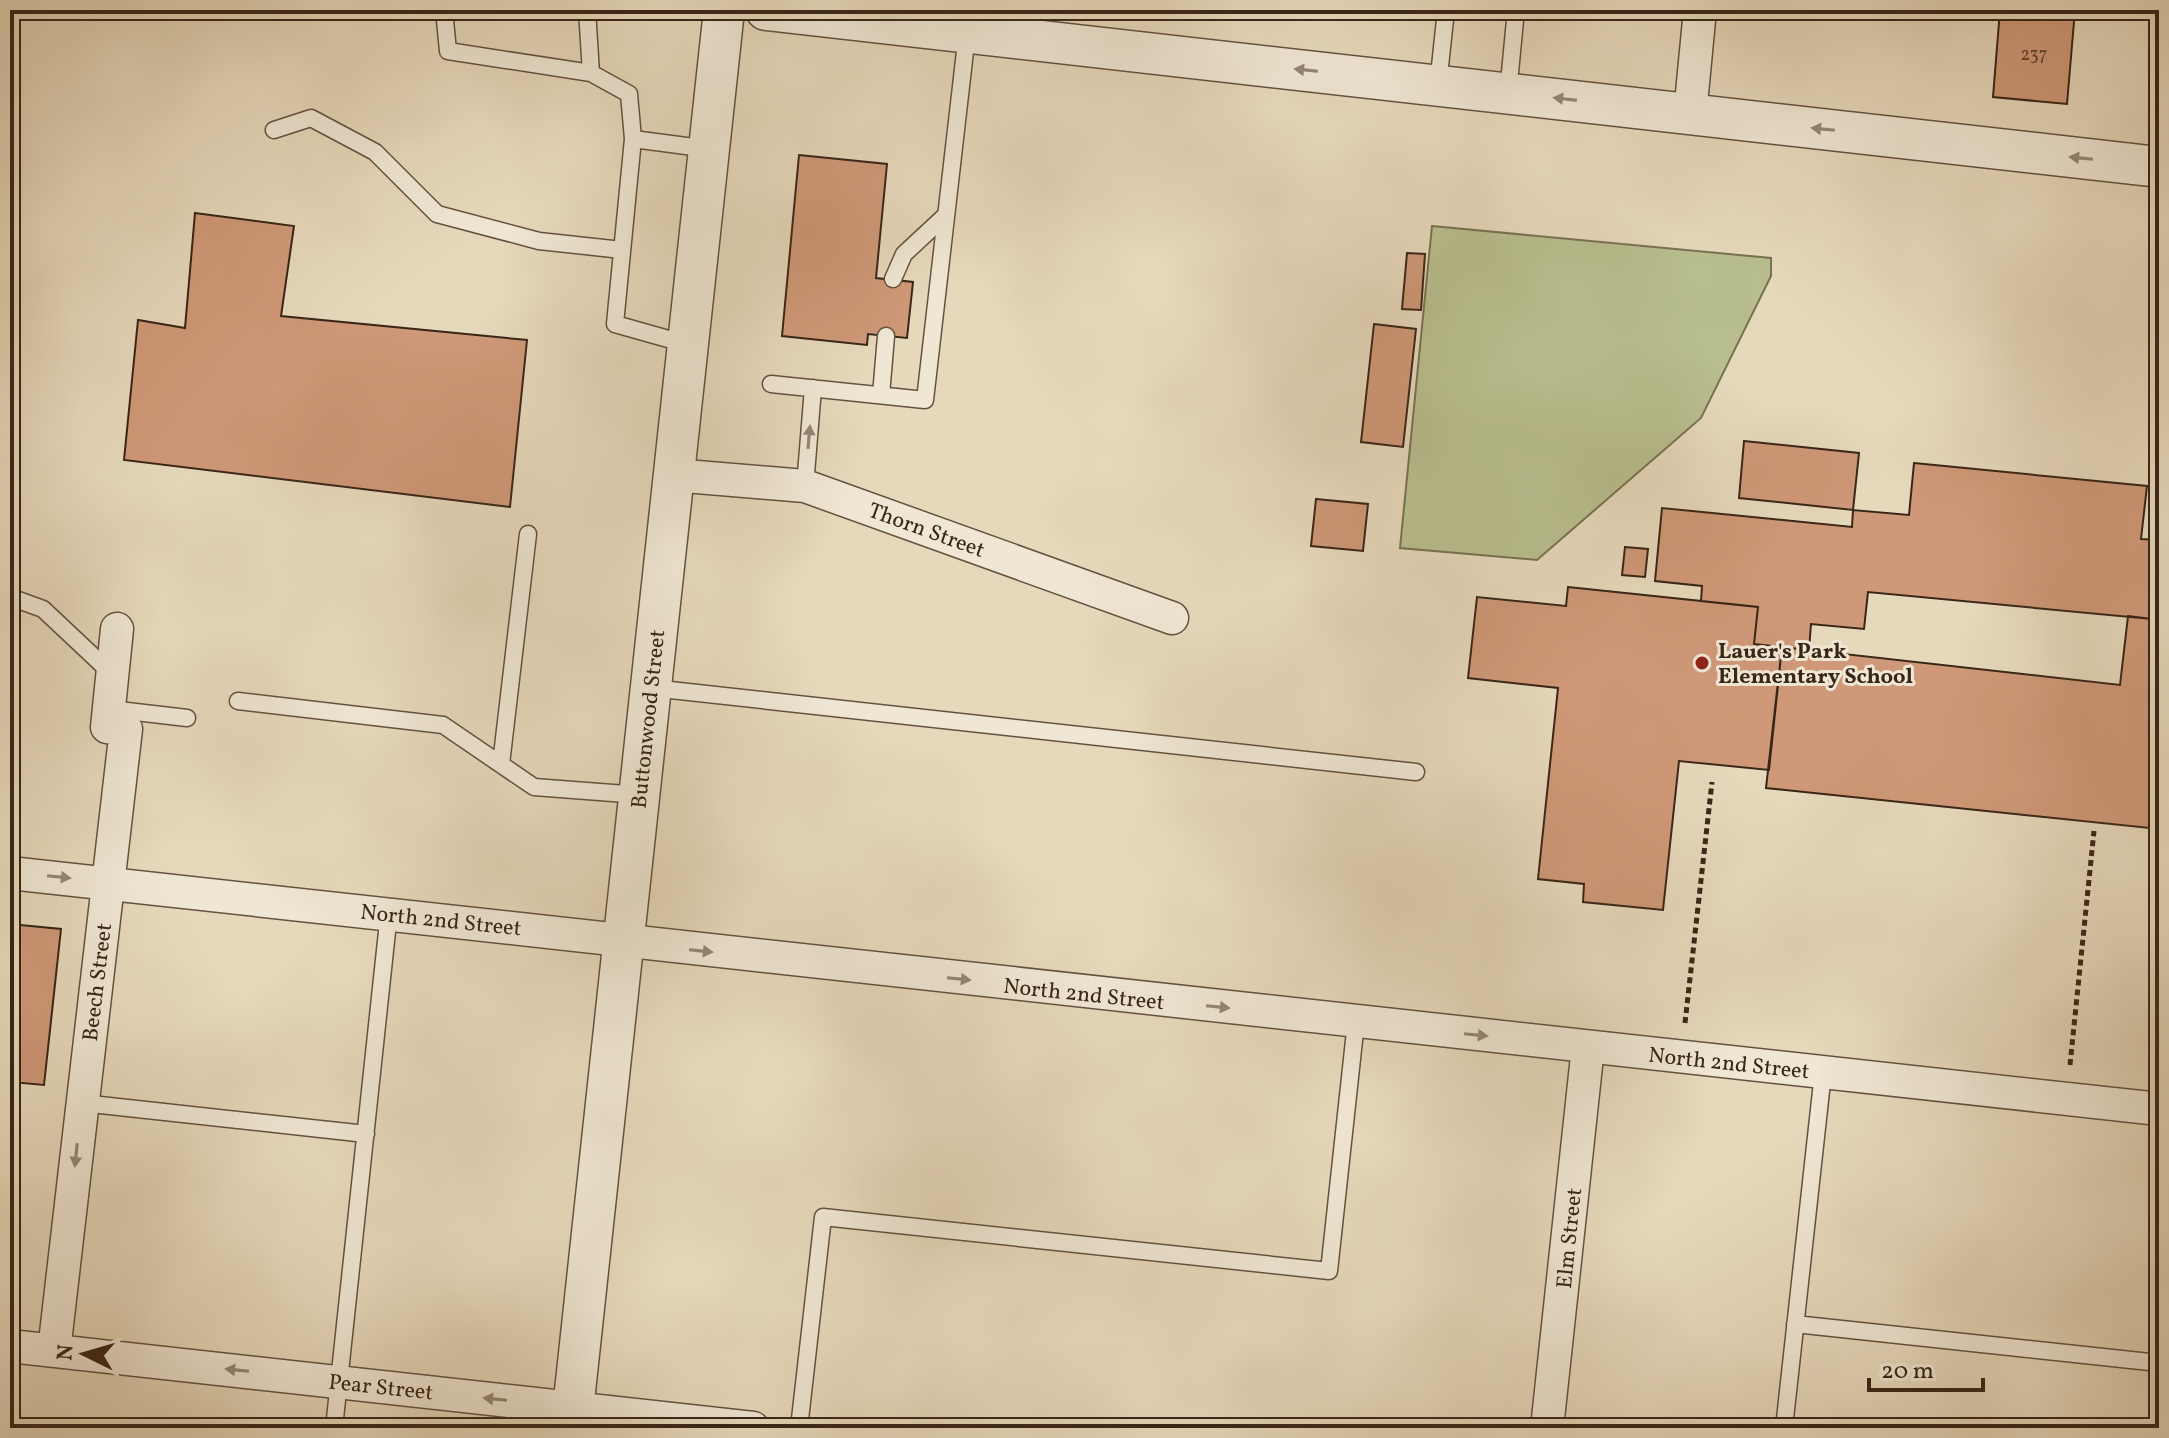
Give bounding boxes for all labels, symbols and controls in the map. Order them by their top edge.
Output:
house number: 237 [2020,43,2048,68]
one-way arrow [1294,64,1319,77]
one-way arrow [1552,93,1577,106]
one-way arrow [1810,122,1835,135]
one-way arrow [2069,151,2094,164]
one-way arrow [803,424,816,449]
street label: Thorn Street [864,496,989,567]
street label: Buttonwood Street [625,628,674,810]
place label: Lauer's Park Elementary School [1718,637,1913,693]
marker: Lauer's Park Elementary School [1693,654,1711,672]
one-way arrow [47,871,72,884]
street label: North 2nd Street [359,898,523,945]
street label: Beech Street [76,921,121,1043]
one-way arrow [688,944,713,957]
one-way arrow [947,972,972,985]
street label: North 2nd Street [1002,972,1166,1019]
one-way arrow [1205,1001,1230,1014]
one-way arrow [1464,1028,1489,1041]
street label: North 2nd Street [1647,1041,1811,1088]
one-way arrow [70,1142,83,1167]
street label: Elm Street [1550,1186,1591,1290]
north arrow [44,1314,124,1394]
scale bar [1869,1342,1983,1392]
text: N [50,1343,83,1362]
text: 20 m [1881,1355,1934,1389]
one-way arrow [224,1364,249,1377]
street label: Pear Street [327,1368,435,1409]
one-way arrow [482,1392,507,1405]

